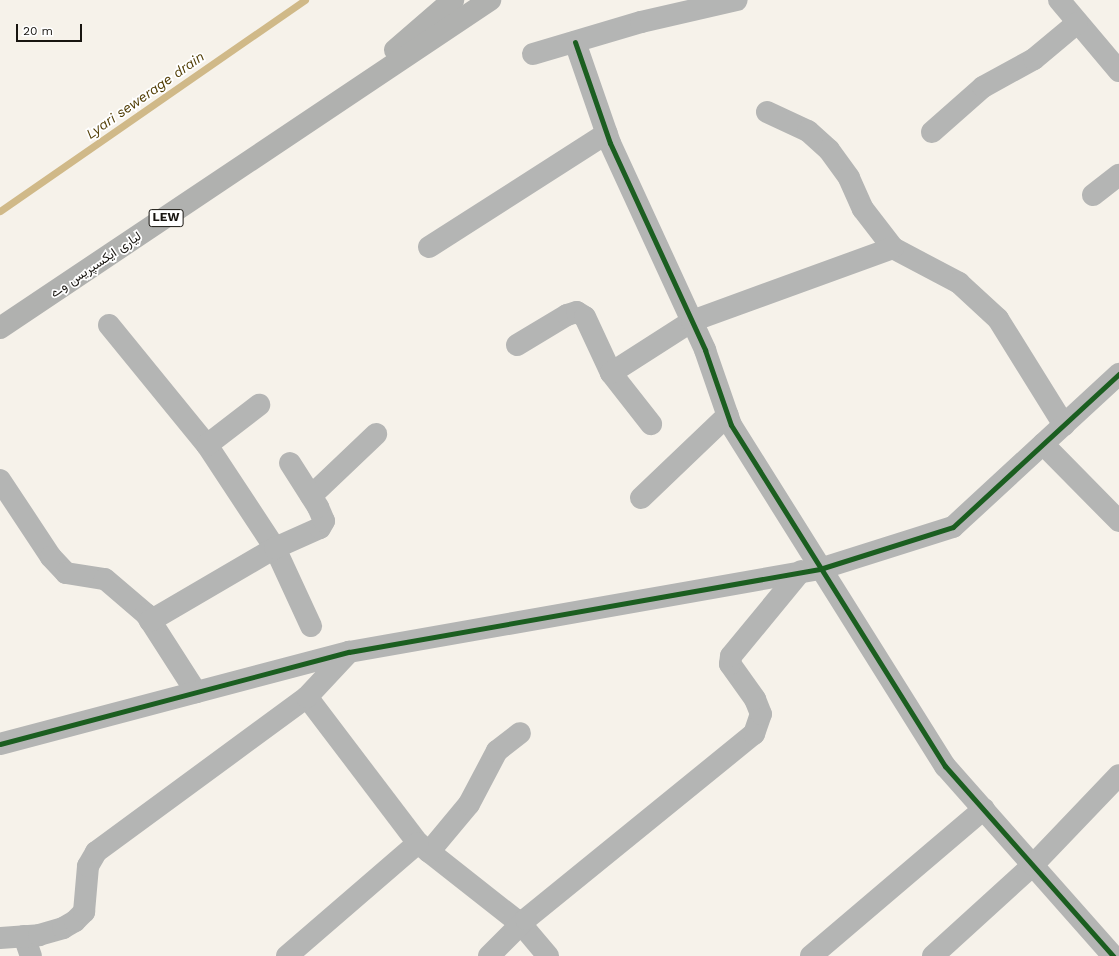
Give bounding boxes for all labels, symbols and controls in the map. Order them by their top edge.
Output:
scale bar [18,16,84,42]
text: 20 m [23,24,53,38]
water label: Lyari sewerage drain [83,48,207,142]
road number: LEW [148,208,184,228]
street label: لیاری ایکسپریس وے [47,229,145,301]

